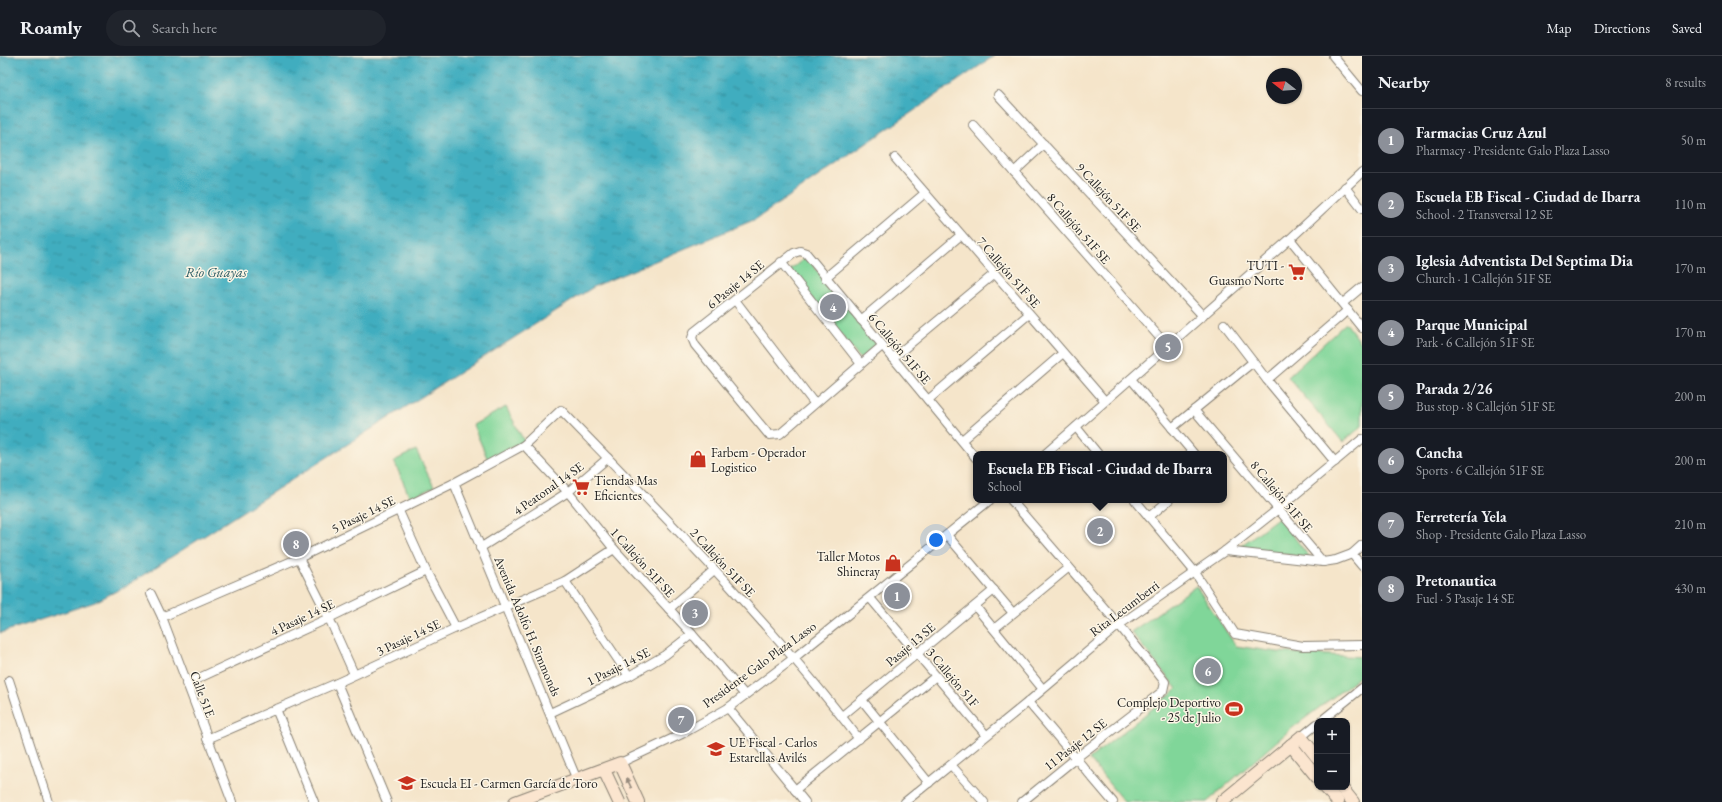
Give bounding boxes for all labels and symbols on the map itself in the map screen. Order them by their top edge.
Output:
north arrow [1266,68,1302,104]
street label: 9 Callejón 51F SE [1072,159,1145,236]
street label: 8 Callejón 51F SE [1043,189,1114,267]
street label: 7 Callejón 51F SE [973,233,1044,311]
street label: 6 Pasaje 14 SE [703,256,767,313]
place label: TUTI - Guasmo Norte [1209,257,1284,289]
supermarket icon: TUTI - Guasmo Norte [1287,262,1307,282]
water label: Río Guayas [185,263,247,281]
pin: 4 [820,292,846,322]
street label: 6 Callejón 51F SE [865,309,935,388]
pin: 5 [1155,332,1181,362]
place label: Farbem - Operador Logistico [711,444,807,476]
shop icon: Farbem - Operador Logistico [688,449,708,469]
street label: 8 Callejón 51F SE [1247,457,1317,536]
street label: 4 Peatonal 14 SE [510,458,587,519]
place label: Tiendas Mas Eficientes [594,472,657,504]
supermarket icon: Tiendas Mas Eficientes [571,477,591,497]
street label: 5 Pasaje 14 SE [329,492,398,537]
pin: 2 [1087,516,1113,546]
street label: 1 Callejón 51F SE [607,524,679,601]
street label: 2 Callejón 51F SE [686,524,759,601]
pin: 8 [283,529,309,559]
your location [926,530,946,550]
place label: Taller Motos Shineray [817,548,880,580]
street label: Avenida Adolfo H. Simmonds [490,553,565,699]
shop icon: Taller Motos Shineray [883,553,903,573]
street label: Rita Lecumberri [1086,577,1162,640]
pin: 1 [884,581,910,611]
street label: 4 Pasaje 14 SE [267,595,337,640]
pin: 3 [682,598,708,628]
street label: 3 Pasaje 14 SE [373,615,443,660]
street label: Presidente Galo Plaza Lasso [699,617,820,711]
street label: Pasaje 13 SE [882,619,939,670]
street label: 1 Pasaje 14 SE [584,643,653,690]
street label: 3 Callejón 51F [923,644,983,711]
pin: 6 [1195,656,1221,686]
street label: Calle 51E [186,669,219,720]
place label: Complejo Deportivo - 25 de Julio [1117,694,1221,726]
sports icon: Complejo Deportivo - 25 de Julio [1224,699,1244,719]
pin: 7 [668,705,694,735]
street label: 11 Pasaje 12 SE [1040,715,1110,774]
place label: UE Fiscal - Carlos Estarellas Avilés [729,734,817,766]
school or university icon: UE Fiscal - Carlos Estarellas Avilés [706,739,726,759]
school or university icon: Escuela EI - Carmen García de Toro [397,773,417,793]
place label: Escuela EI - Carmen García de Toro [420,775,598,792]
one-way arrow [626,777,632,788]

